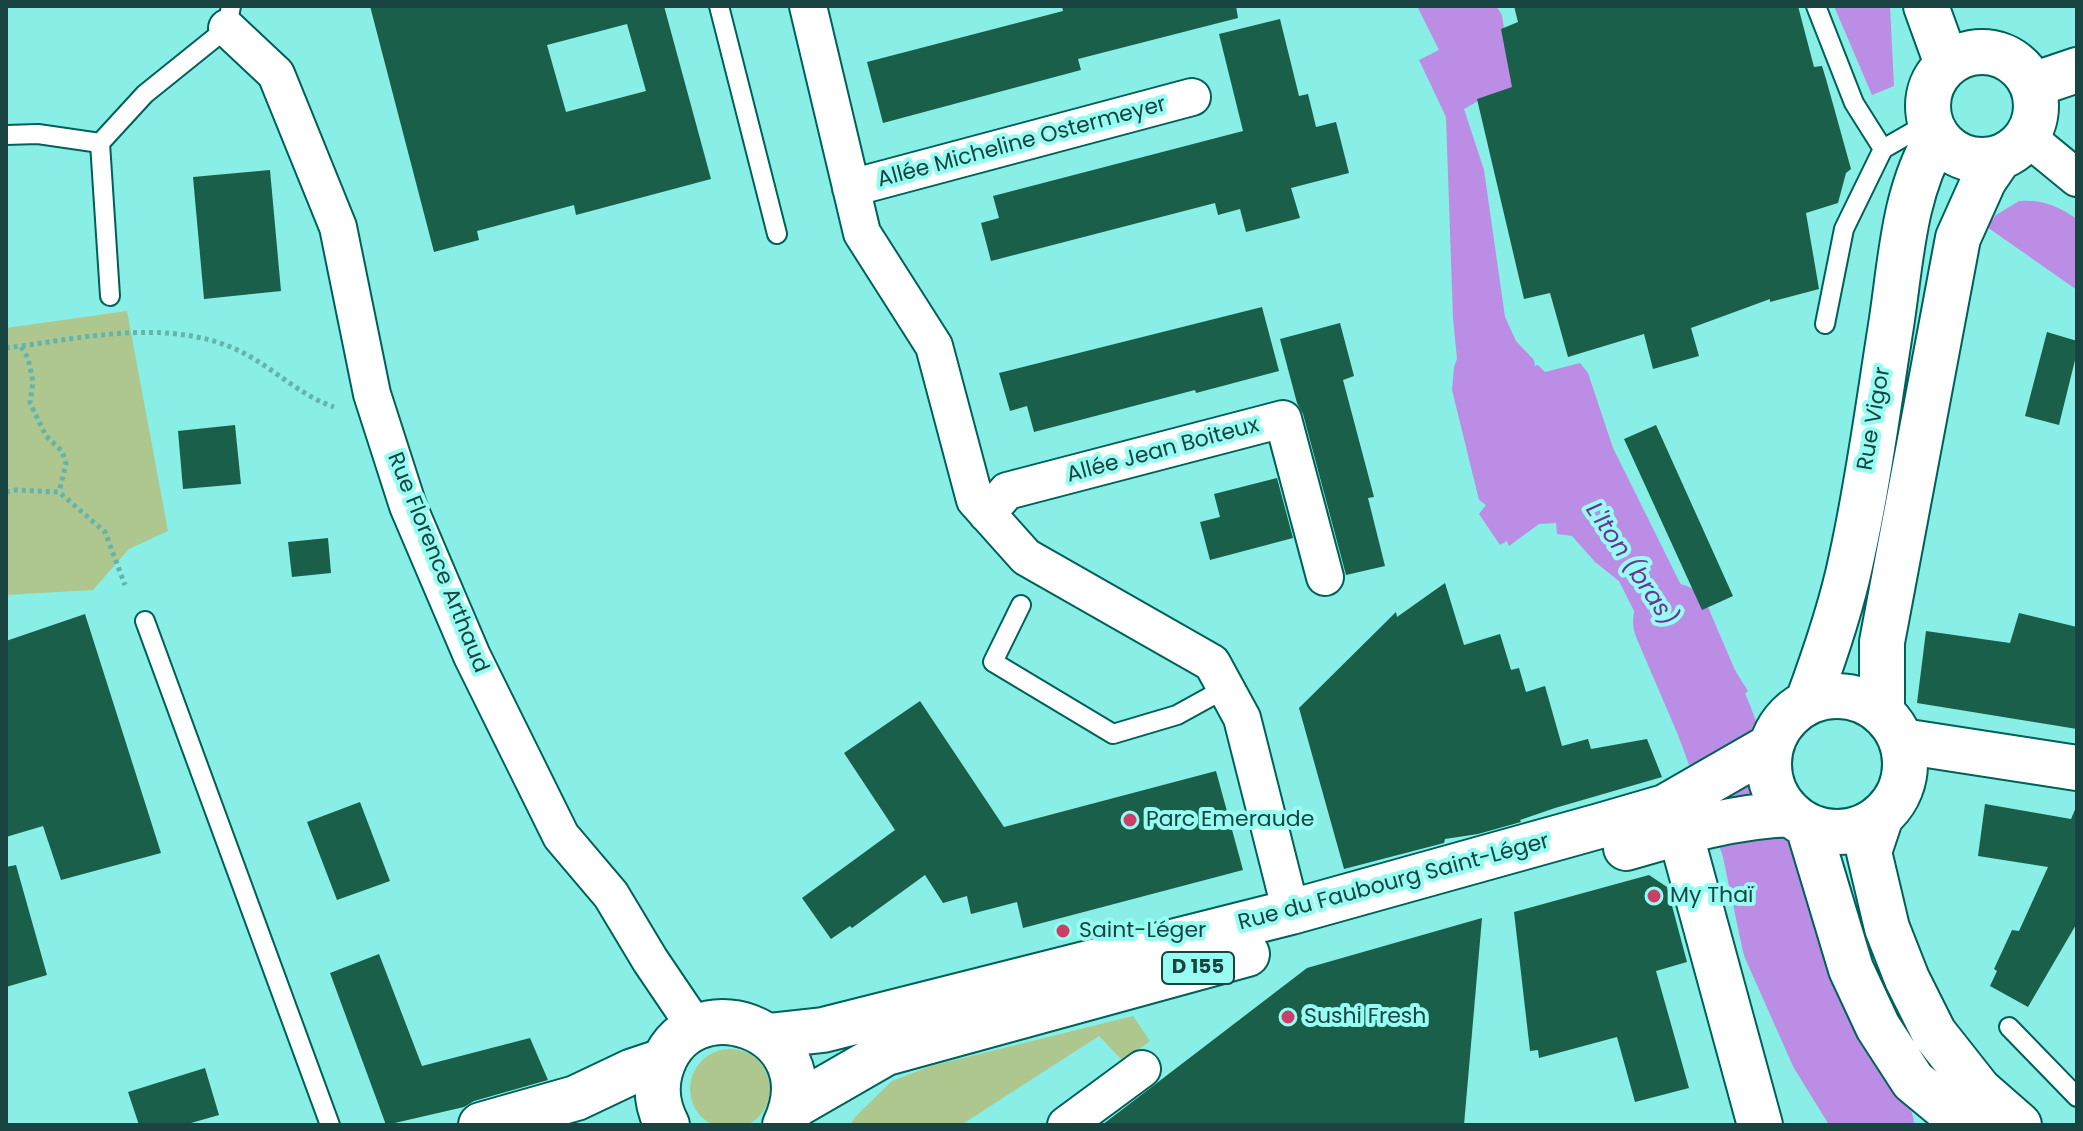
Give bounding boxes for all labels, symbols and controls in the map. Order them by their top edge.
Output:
street label: Allée Micheline Ostermeyer [875,92,1169,194]
street label: Rue Vigor [1853,365,1897,473]
street label: Allée Jean Boiteux [1064,413,1262,489]
street label: Rue Florence Arthaud [381,449,493,677]
water label: L'Iton (bras) [1578,498,1682,632]
place label: Parc Emeraude [1146,807,1314,833]
marker: Parc Emeraude [1121,811,1139,829]
street label: Rue du Faubourg Saint-Léger [1236,829,1552,937]
place label: My Thaï [1670,883,1753,909]
marker: My Thaï [1645,887,1663,905]
place label: Saint-Léger [1079,918,1206,944]
marker: Saint-Léger [1054,922,1072,940]
road number: D 155 [1162,952,1234,984]
place label: Sushi Fresh [1304,1004,1426,1030]
marker: Sushi Fresh [1279,1008,1297,1026]

